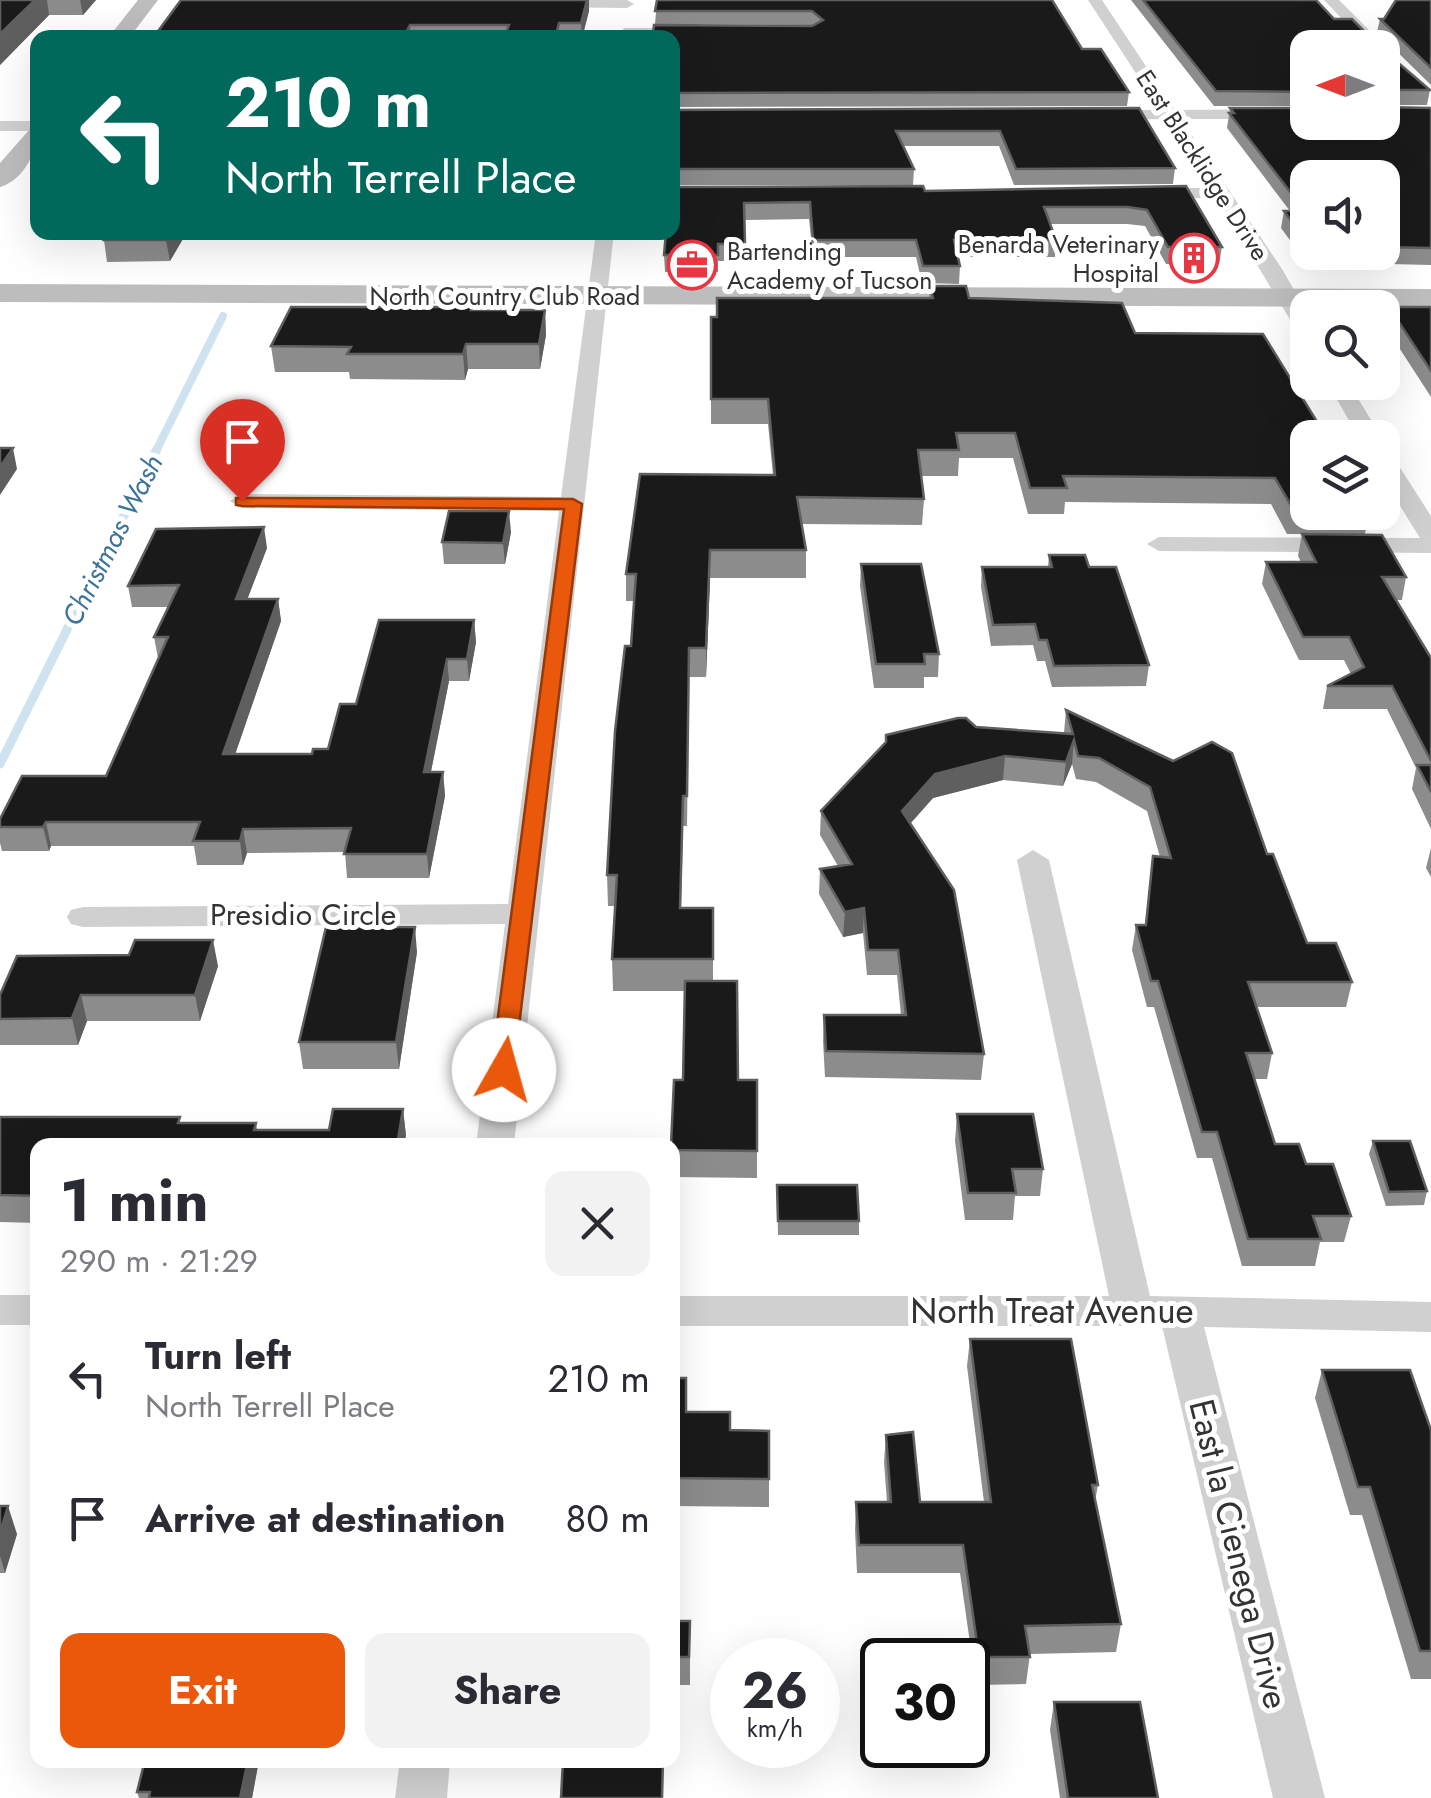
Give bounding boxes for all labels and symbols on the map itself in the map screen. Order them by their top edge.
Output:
north arrow [1290,30,1400,140]
street label: East Blacklidge Drive [1128,63,1278,267]
place label: Benarda Veterinary Hospital [958,226,1159,291]
building icon: Benarda Veterinary Hospital [1168,232,1220,284]
place label: Bartending Academy of Tucson [727,233,932,298]
office icon: Bartending Academy of Tucson [666,239,718,291]
street label: North Country Club Road [370,278,640,314]
pin [200,399,285,502]
water label: Christmas Wash [52,447,173,633]
street label: Presidio Circle [210,893,396,936]
position arrow [452,1018,556,1122]
street label: North Treat Avenue [910,1286,1194,1336]
street label: East la Cienega Drive [1176,1394,1302,1714]
speed limit sign: 30 [860,1638,990,1768]

